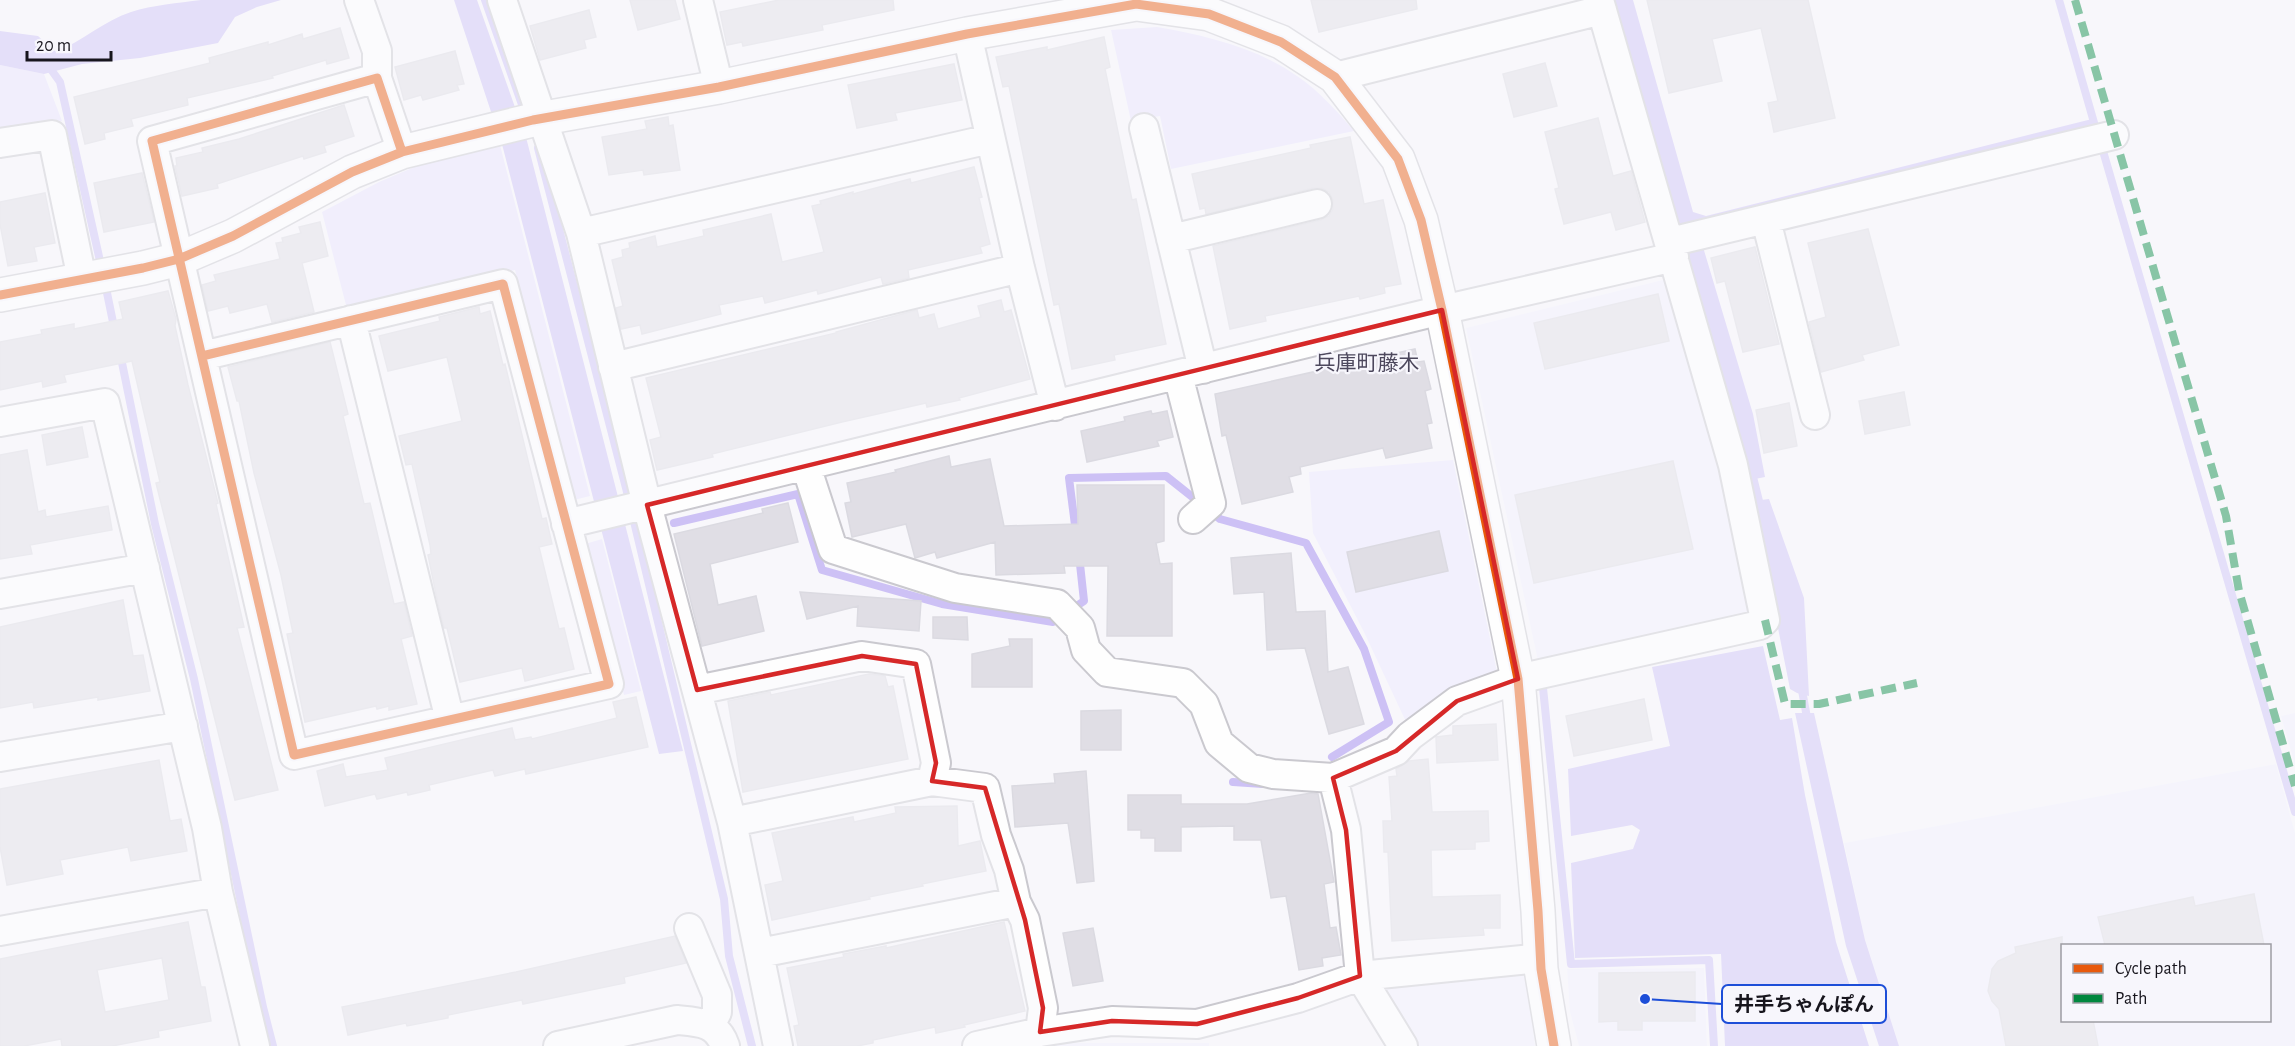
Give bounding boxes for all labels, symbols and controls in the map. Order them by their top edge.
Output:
scale bar [27,24,111,62]
text: 20 m [36,37,71,55]
district label: 兵庫町藤木 [1315,352,1420,374]
legend [2061,944,2271,1022]
text: Cycle path [2115,960,2187,978]
callout: 井手ちゃんぽん [1722,985,1886,1023]
text: Path [2115,990,2147,1008]
text: 井手ちゃんぽん [1734,993,1874,1015]

